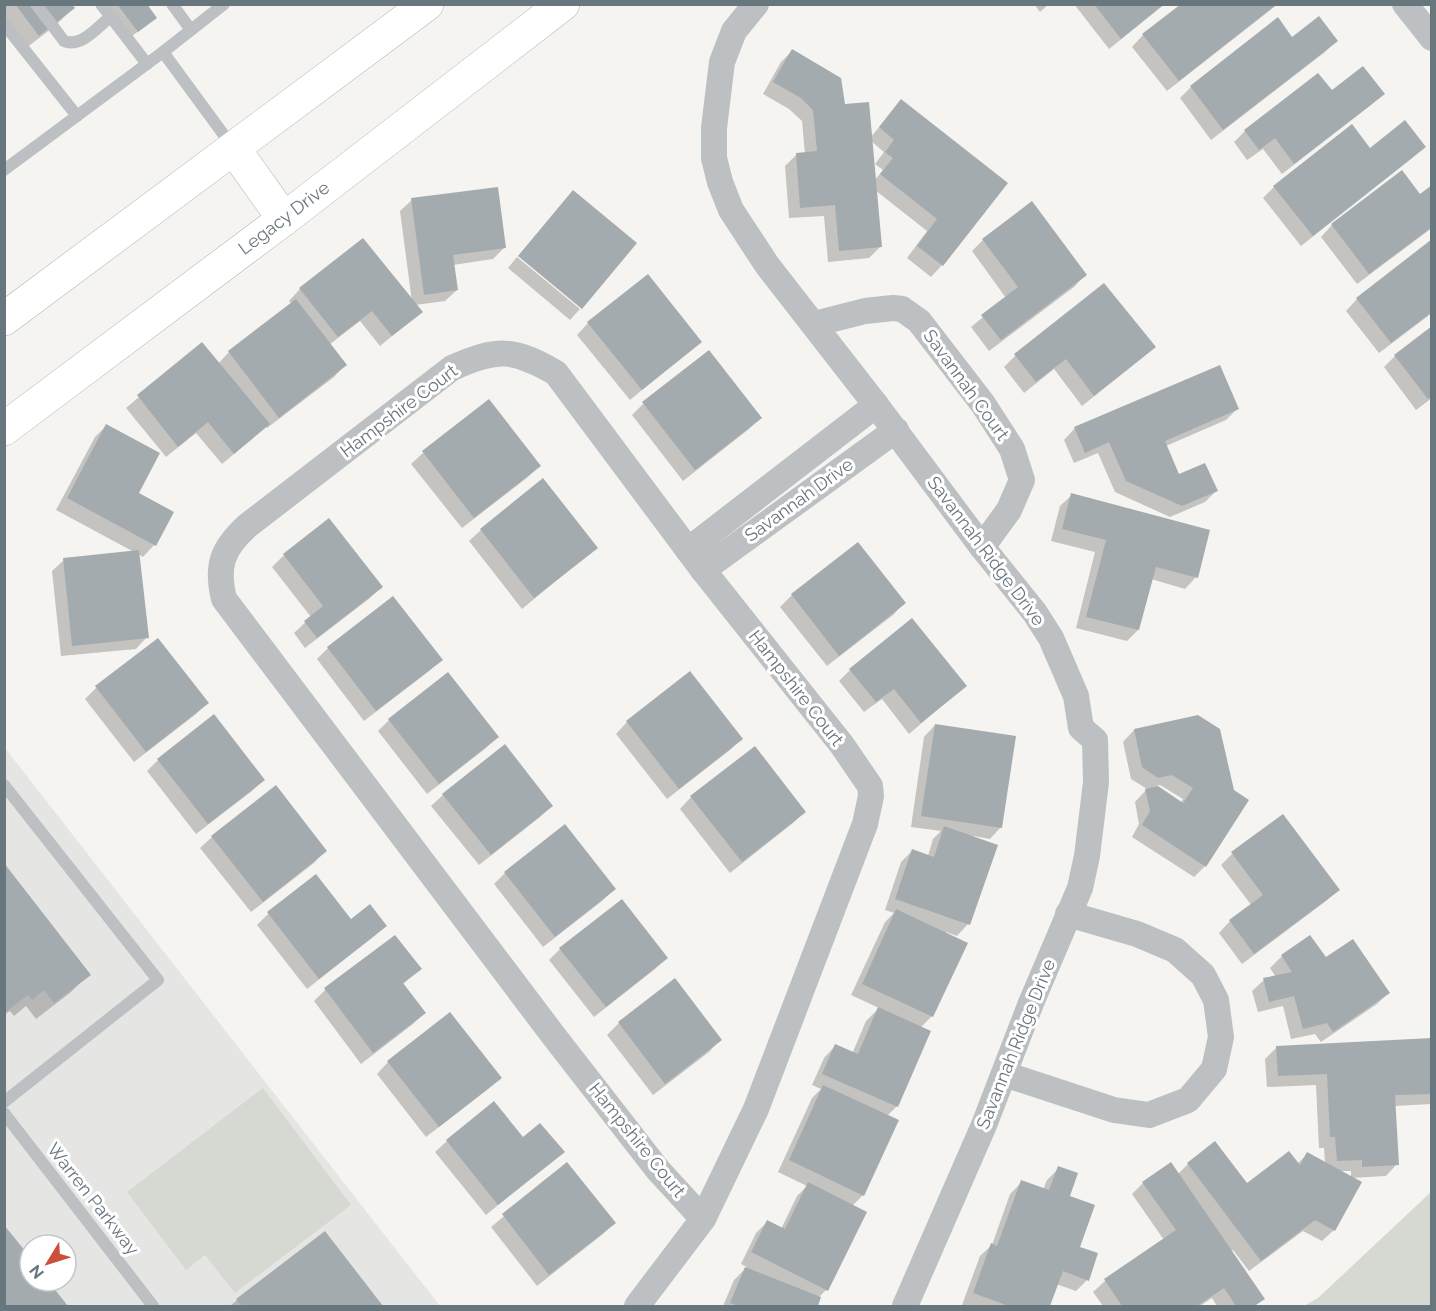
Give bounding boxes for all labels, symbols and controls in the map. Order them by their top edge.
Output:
street label: Legacy Drive [234,176,334,259]
street label: Savannah Court [919,325,1014,444]
street label: Hampshire Court [336,360,461,461]
street label: Savannah Drive [741,453,857,546]
street label: Savannah Ridge Drive [923,472,1050,630]
street label: Hampshire Court [745,626,848,750]
street label: Savannah Ridge Drive [972,955,1059,1132]
street label: Hampshire Court [585,1078,690,1201]
street label: Warren Parkway [43,1139,144,1259]
north arrow [18,1233,78,1293]
text: N [25,1261,48,1283]

